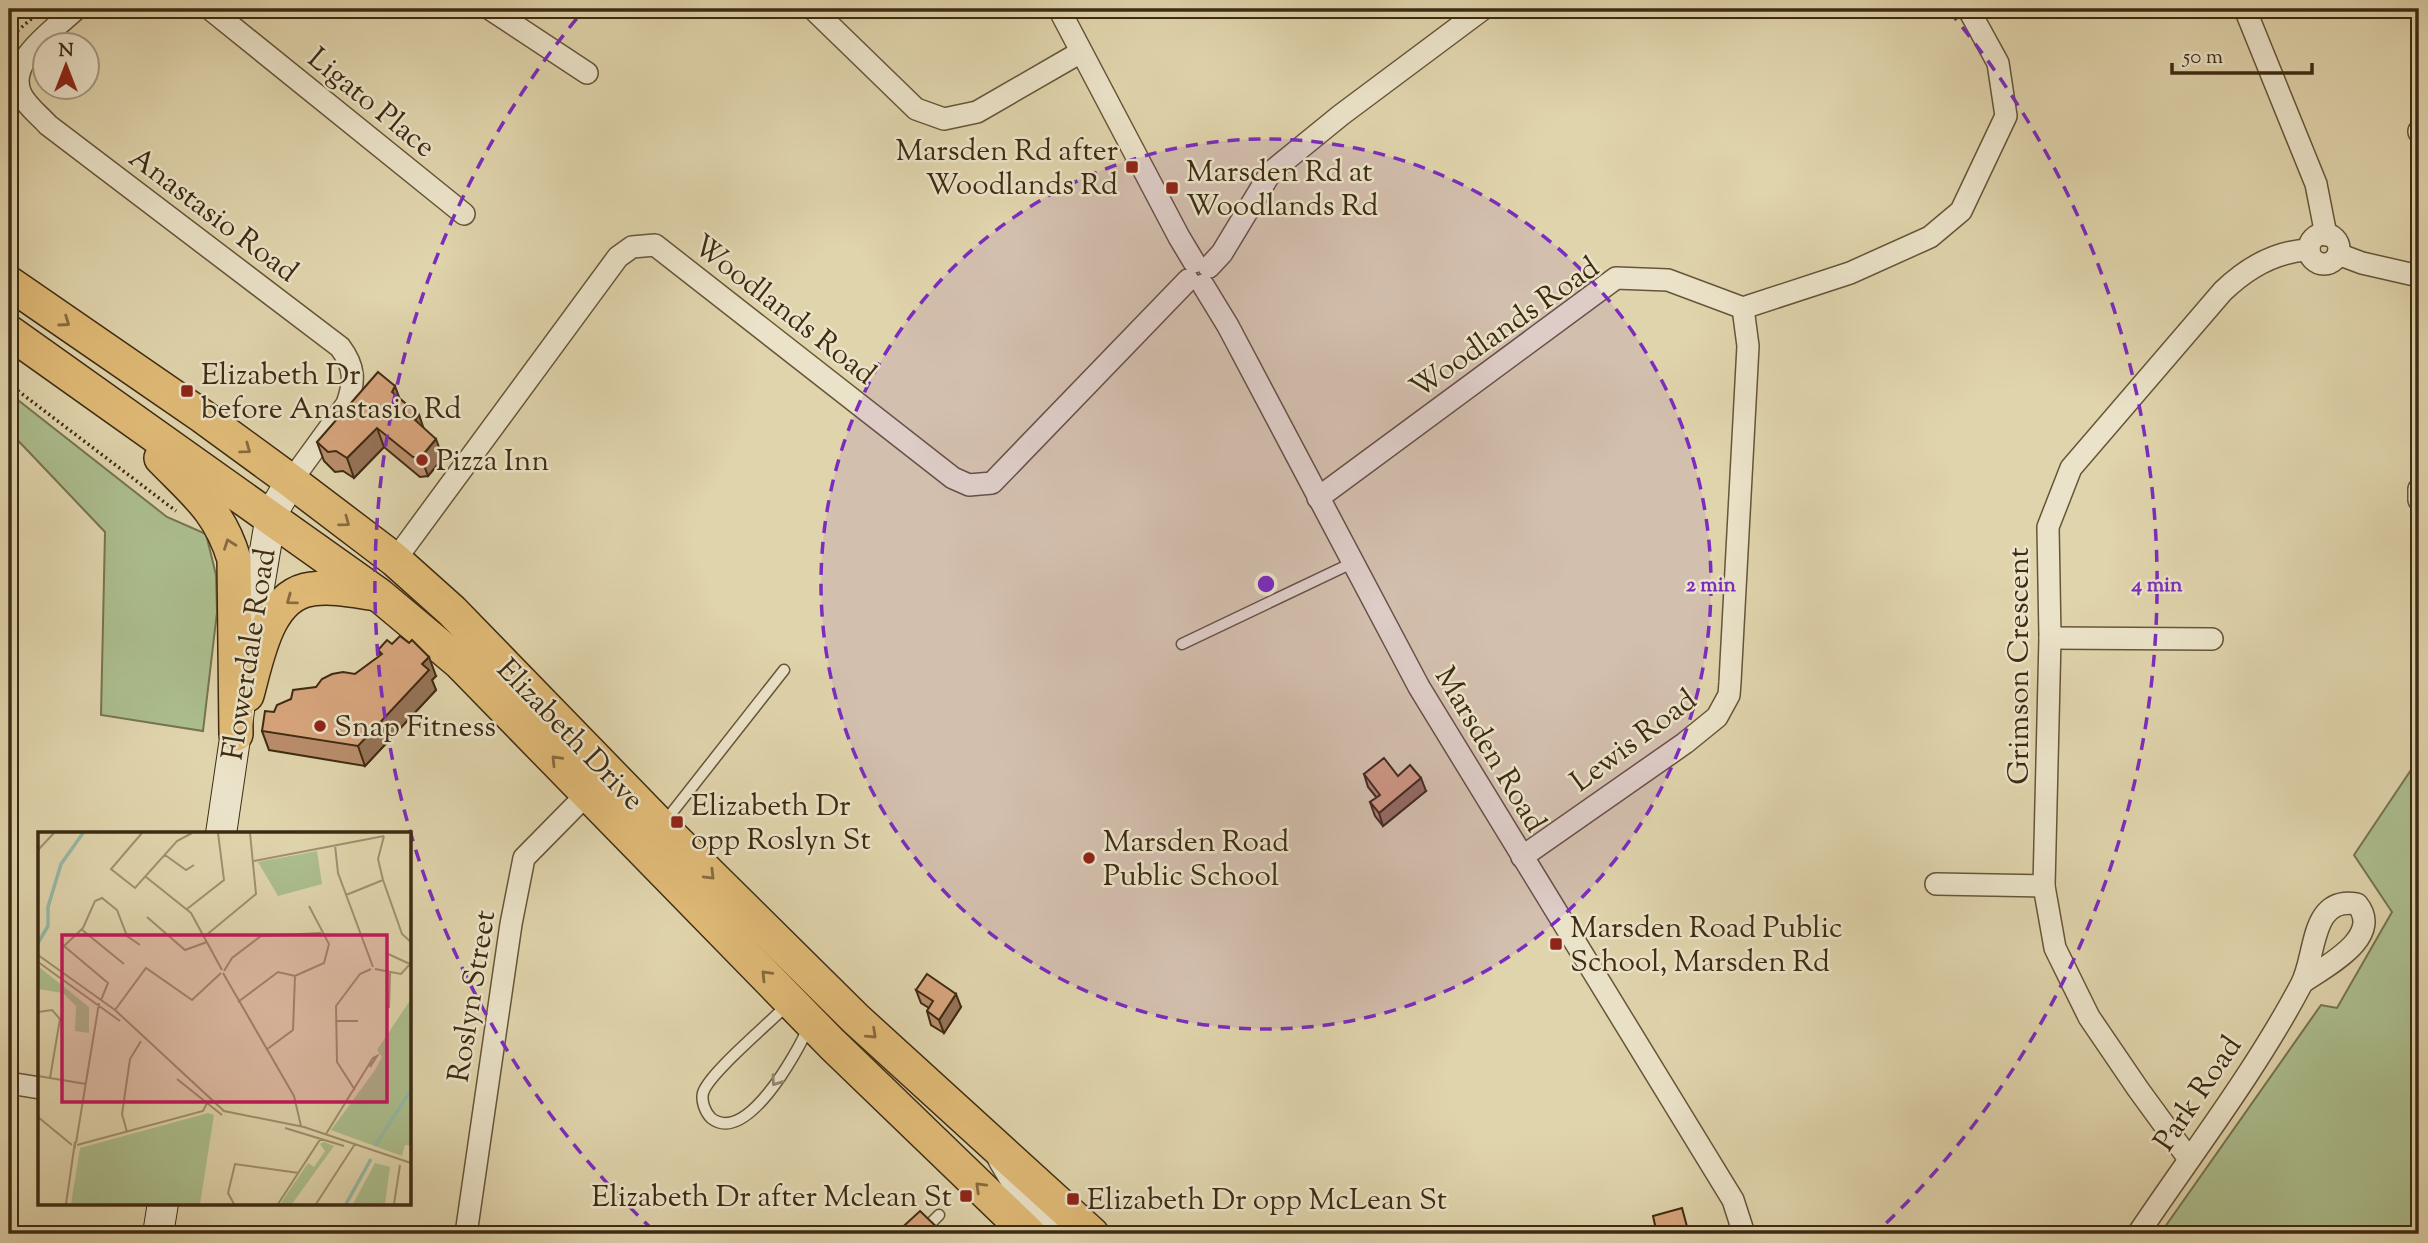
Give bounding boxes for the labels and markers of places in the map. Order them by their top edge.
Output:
place label: Marsden Rd after Woodlands Rd [896,131,1118,208]
place label: Marsden Rd at Woodlands Rd [1186,152,1379,229]
marker: Marsden Rd after Woodlands Rd [1124,159,1140,175]
marker: Marsden Rd at Woodlands Rd [1164,180,1180,196]
place label: Elizabeth Dr before Anastasio Rd [201,355,462,432]
marker: Elizabeth Dr before Anastasio Rd [179,383,195,399]
place label: Pizza Inn [436,441,549,484]
marker: Pizza Inn [414,452,430,468]
centre of rings [1254,572,1278,596]
place label: Snap Fitness [334,707,496,750]
marker: Snap Fitness [312,718,328,734]
place label: Elizabeth Dr opp Roslyn St [691,786,871,863]
marker: Elizabeth Dr opp Roslyn St [669,814,685,830]
place label: Marsden Road Public School [1103,822,1289,899]
marker: Marsden Road Public School [1081,850,1097,866]
place label: Marsden Road Public School, Marsden Rd [1570,908,1843,985]
marker: Marsden Road Public School, Marsden Rd [1548,936,1564,952]
place label: Elizabeth Dr after Mclean St [591,1177,952,1220]
place label: Elizabeth Dr opp McLean St [1087,1180,1447,1223]
marker: Elizabeth Dr after Mclean St [958,1188,974,1204]
marker: Elizabeth Dr opp McLean St [1065,1191,1081,1207]

